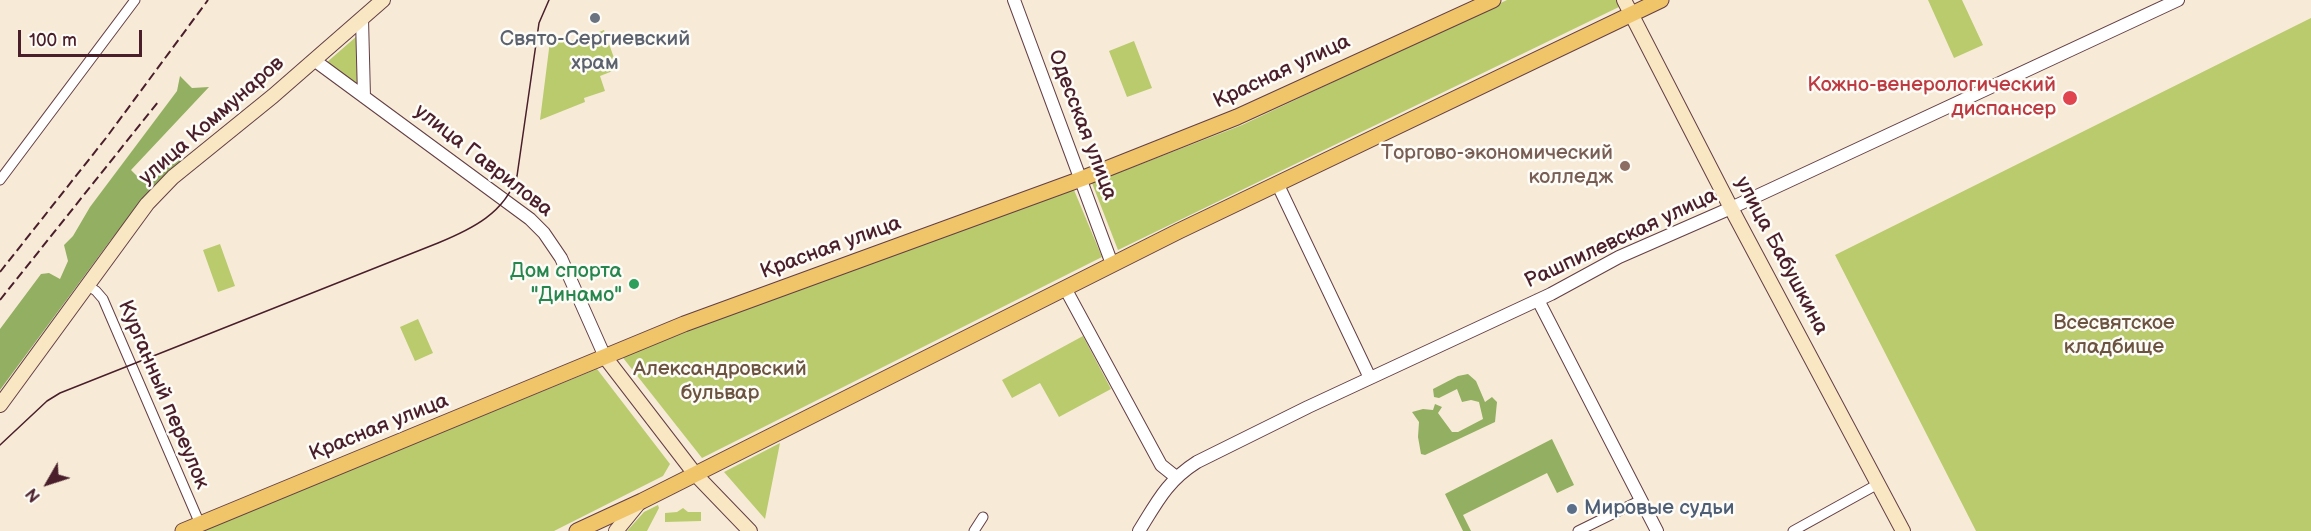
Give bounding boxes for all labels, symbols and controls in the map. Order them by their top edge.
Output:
marker: Свято-Сергиевский храм [588,11,602,25]
scale bar [21,18,146,56]
place label: Свято-Сергиевский храм [500,27,690,77]
street label: Красная улица [1210,29,1354,115]
text: 100 m [29,30,77,51]
street label: Одесская улица [1042,46,1122,204]
street label: улица Коммунаров [134,51,290,191]
place label: Кожно-венерологический диспансер [1807,73,2056,123]
marker: Кожно-венерологический диспансер [2061,89,2079,107]
street label: улица Гаврилова [409,99,557,223]
place label: Торгово-экономический колледж [1381,141,1613,191]
marker: Торгово-экономический колледж [1618,159,1632,173]
street label: улица Бабушкина [1729,173,1833,339]
street label: Рашпилевская улица [1521,183,1721,295]
street label: Красная улица [757,211,905,285]
place label: Дом спорта "Динамо" [510,259,622,309]
marker: Дом спорта "Динамо" [627,277,641,291]
street label: Курганный переулок [112,297,214,493]
park label: Всесвятское кладбище [2053,311,2175,361]
park label: Александровский бульвар [633,357,807,407]
street label: Красная улица [306,389,452,467]
north arrow [18,453,78,513]
text: N [22,484,45,505]
place label: Мировые судьи [1584,496,1734,522]
marker: Мировые судьи [1565,502,1579,516]

